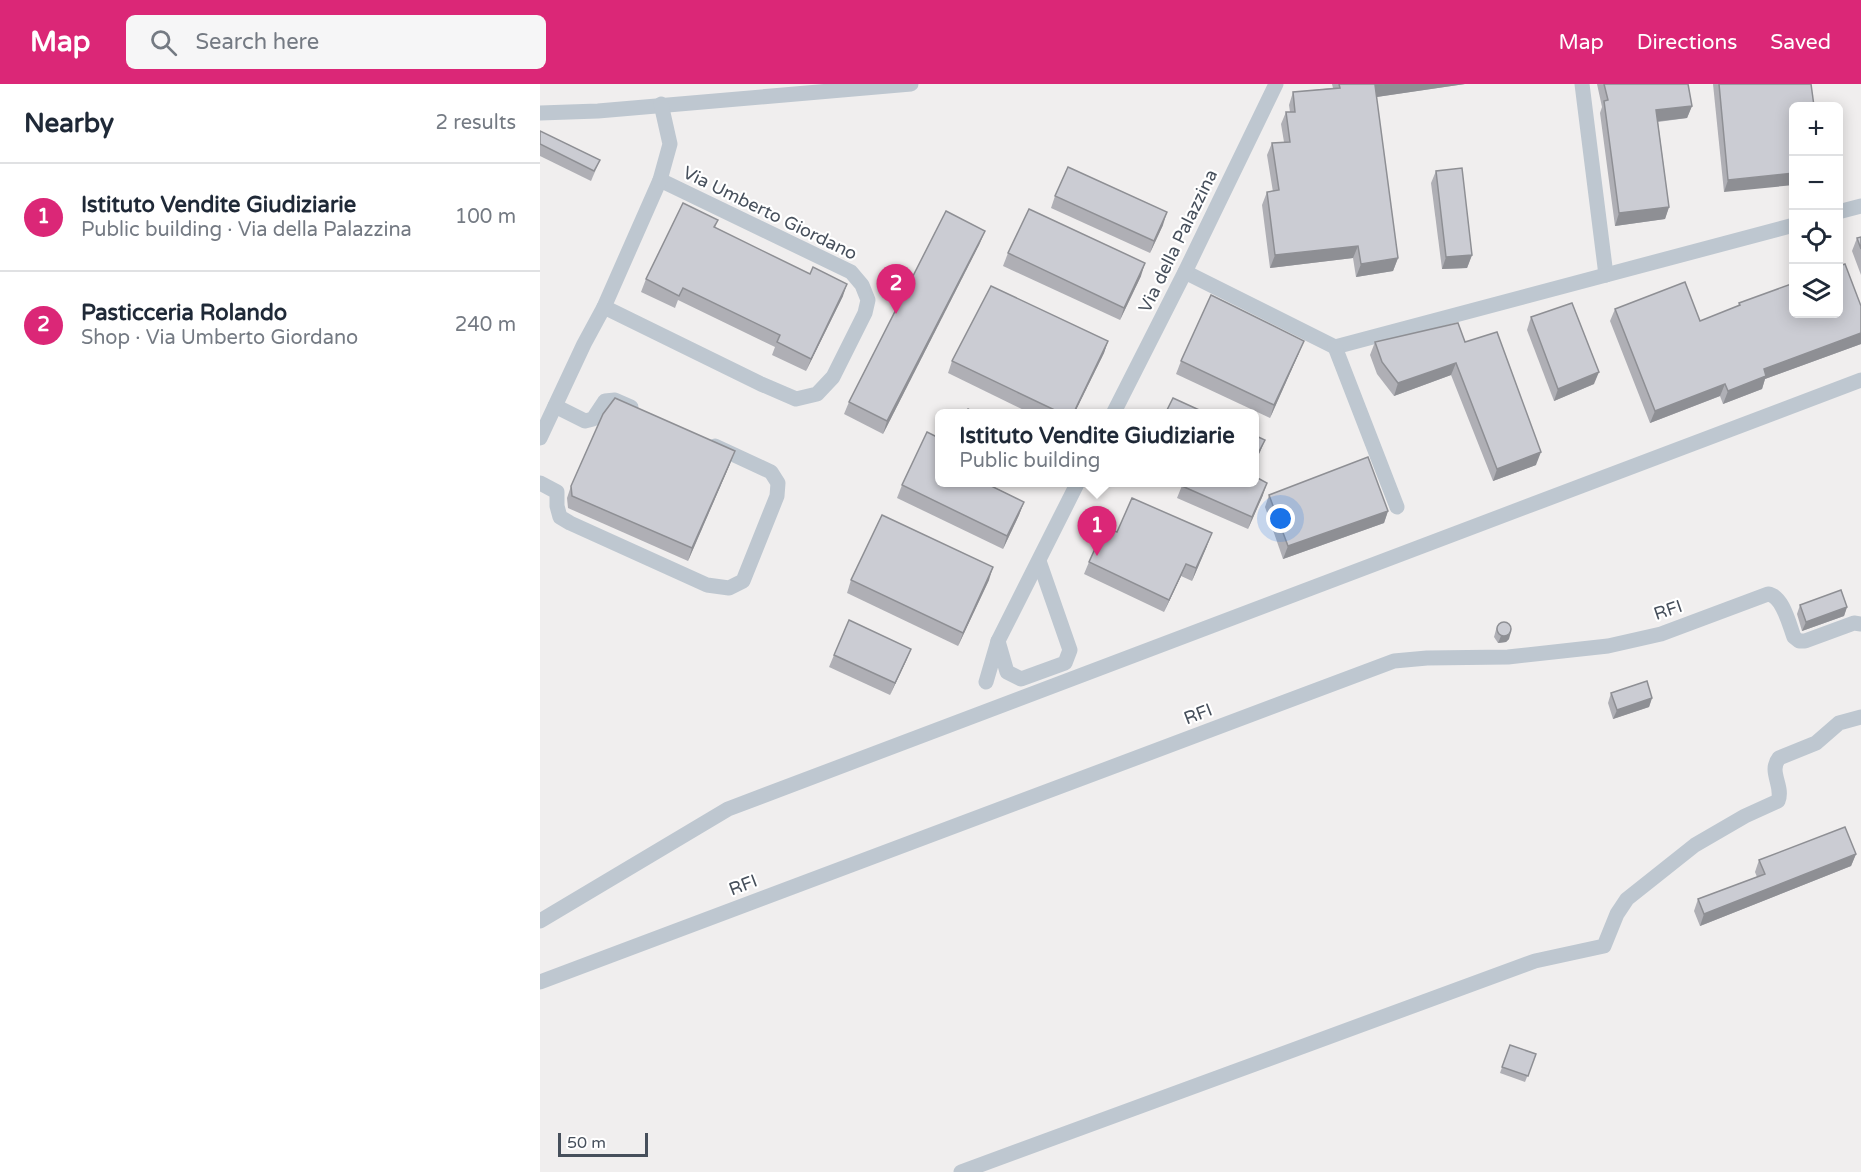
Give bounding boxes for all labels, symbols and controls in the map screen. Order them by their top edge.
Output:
search box [126,15,546,69]
text: Map [30,25,90,59]
icon: search [147,26,180,59]
text: Search here [195,29,319,55]
text: Map [1558,30,1604,55]
text: Directions [1637,30,1737,55]
text: Saved [1770,30,1831,55]
map controls [1789,102,1843,318]
button: + [1789,102,1843,156]
text: Nearby [24,108,114,139]
text: 2 results [436,111,516,135]
button: − [1789,156,1843,210]
street label: Via Umberto Giordano [679,161,861,265]
street label: Via della Palazzina [1134,166,1222,316]
text: Istituto Vendite Giudiziarie [81,192,356,218]
text: 1 [37,205,50,229]
text: 100 m [455,205,516,229]
button: locate [1789,210,1843,264]
text: Public building · Via della Palazzina [81,218,412,242]
pin: 2 [876,264,916,314]
button: layers [1789,264,1843,318]
text: Pasticceria Rolando [81,300,287,326]
text: 2 [37,313,50,337]
text: 240 m [455,313,516,337]
text: Shop · Via Umberto Giordano [81,326,358,350]
popup [935,409,1259,487]
text: Istituto Vendite Giudiziarie [959,423,1235,449]
text: Public building [959,449,1100,473]
your location [1266,504,1295,533]
pin: 1 [1078,506,1116,556]
street label: RFI [1651,595,1685,625]
street label: RFI [1181,699,1215,729]
street label: RFI [726,870,760,900]
scale bar [558,1130,648,1158]
text: 50 m [567,1133,606,1153]

